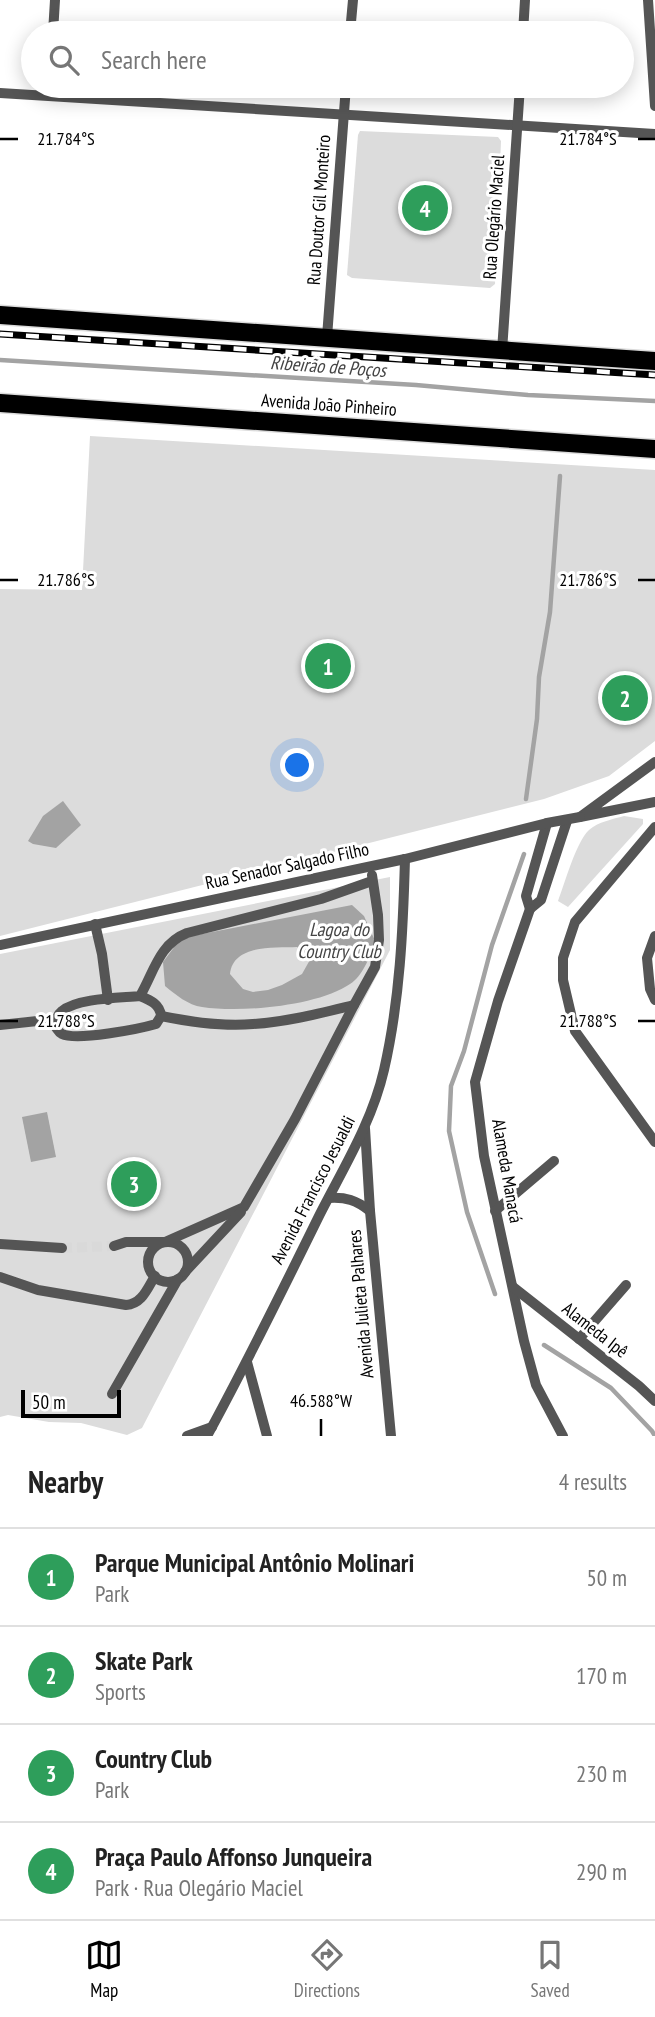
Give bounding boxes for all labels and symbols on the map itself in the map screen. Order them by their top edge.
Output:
text: 21.784°S [37,127,95,150]
text: 21.784°S [559,127,617,150]
street label: Rua Doutor Gil Monteiro [302,134,335,286]
street label: Rua Olegário Maciel [478,153,509,280]
pin: 4 [402,182,448,234]
water label: Ribeirão de Poços [269,350,388,382]
street label: Avenida João Pinheiro [260,388,398,421]
text: 21.786°S [37,568,95,591]
text: 21.786°S [559,568,617,591]
pin: 1 [305,640,351,692]
pin: 2 [602,672,648,724]
your location [280,748,314,782]
street label: Rua Senador Salgado Filho [203,837,371,894]
water label: Lagoa do Country Club [297,917,383,963]
text: 21.788°S [37,1009,95,1032]
text: 21.788°S [559,1009,617,1032]
street label: Avenida Francisco Jesualdi [265,1112,360,1268]
street label: Alameda Manacá [487,1117,528,1225]
pin: 3 [111,1158,157,1210]
street label: Avenida Julieta Palhares [343,1229,378,1379]
street label: Alameda Ipê [558,1297,633,1362]
scale bar [21,1387,121,1419]
text: 46.588°W [290,1389,352,1412]

